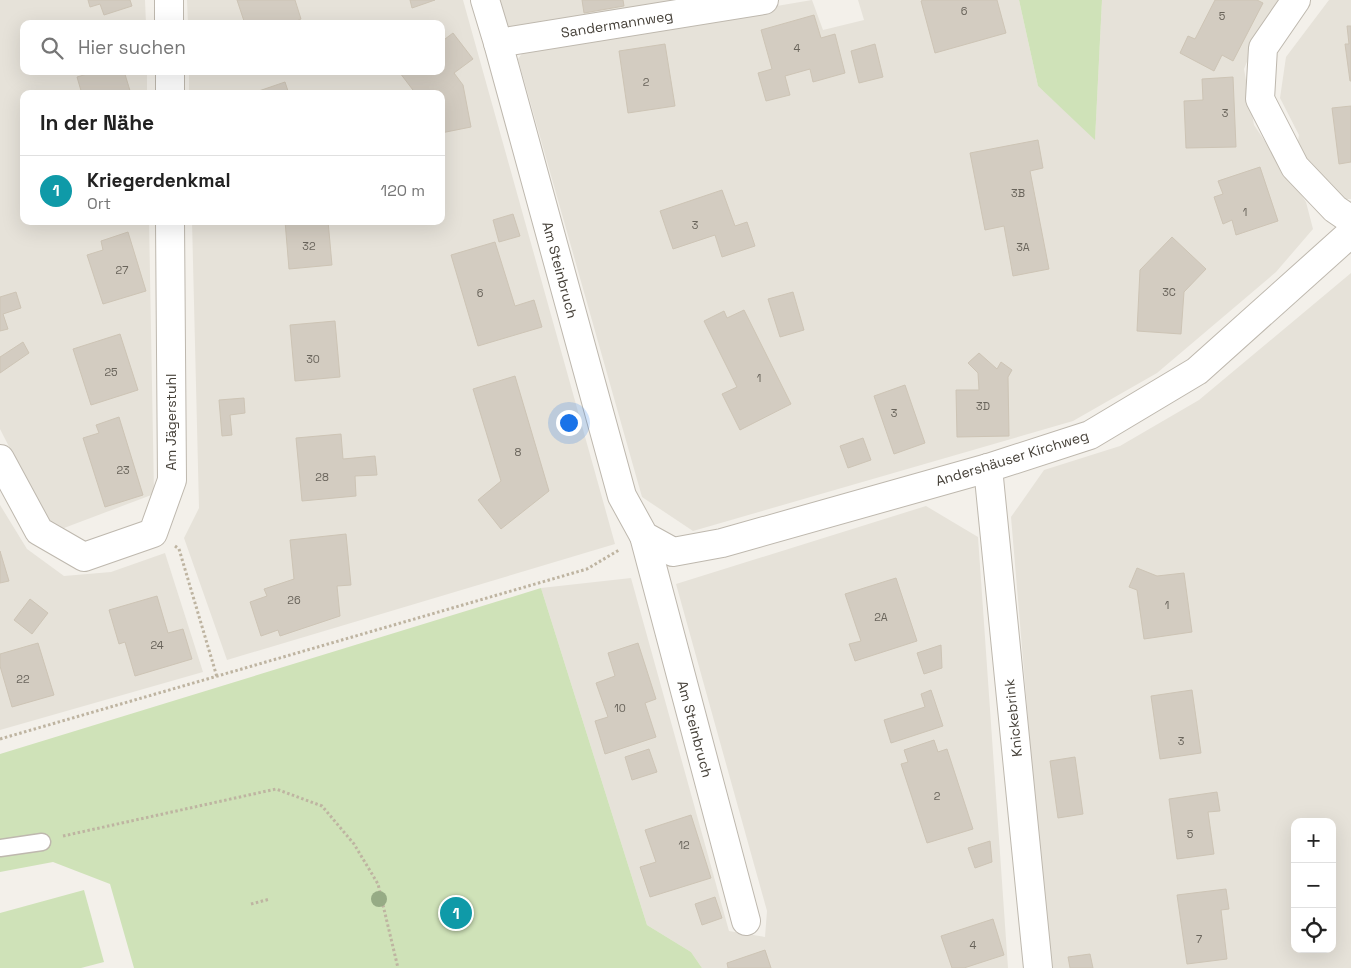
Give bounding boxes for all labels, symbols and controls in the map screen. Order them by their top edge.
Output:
house number: 6 [961,4,968,18]
street label: Sandermannweg [560,6,674,42]
house number: 5 [1219,9,1226,23]
search box [20,20,445,75]
icon: search [38,34,66,62]
text: Hier suchen [78,35,186,60]
house number: 4 [794,41,801,55]
house number: 2 [643,75,650,89]
house number: 3 [1222,106,1229,120]
text: In der Nähe [40,109,154,136]
text: Kriegerdenkmal [87,168,230,193]
text: 1 [52,180,60,201]
text: 120 m [381,180,425,201]
house number: 3B [1011,186,1025,200]
text: Ort [87,193,111,214]
house number: 1 [1243,205,1247,219]
house number: 3 [692,218,699,232]
street label: Am Steinbruch [538,220,582,320]
house number: 32 [302,239,316,253]
house number: 3A [1016,240,1030,254]
house number: 27 [116,263,128,277]
house number: 3C [1162,285,1176,299]
house number: 6 [477,286,484,300]
house number: 30 [306,352,320,366]
house number: 25 [104,365,118,379]
house number: 1 [757,371,761,385]
street label: Am Jägerstuhl [162,374,180,470]
house number: 3D [976,399,990,413]
house number: 3 [891,406,898,420]
your location [556,410,582,436]
street label: Andershäuser Kirchweg [933,426,1091,490]
house number: 8 [515,445,522,459]
house number: 23 [116,463,130,477]
house number: 28 [315,470,329,484]
house number: 26 [287,593,301,607]
house number: 1 [1165,598,1169,612]
house number: 2A [874,610,888,624]
house number: 24 [150,638,164,652]
house number: 22 [16,672,30,686]
street label: Knickebrink [1000,678,1026,758]
street label: Am Steinbruch [673,679,717,779]
house number: 10 [614,701,626,715]
house number: 3 [1178,734,1185,748]
house number: 2 [934,789,941,803]
map controls [1291,818,1336,953]
button: + [1291,818,1336,863]
house number: 5 [1187,827,1194,841]
house number: 12 [678,838,690,852]
button: − [1291,863,1336,908]
pin: 1 [440,894,472,932]
button: locate [1291,908,1336,953]
house number: 7 [1196,932,1202,946]
house number: 4 [970,938,977,952]

